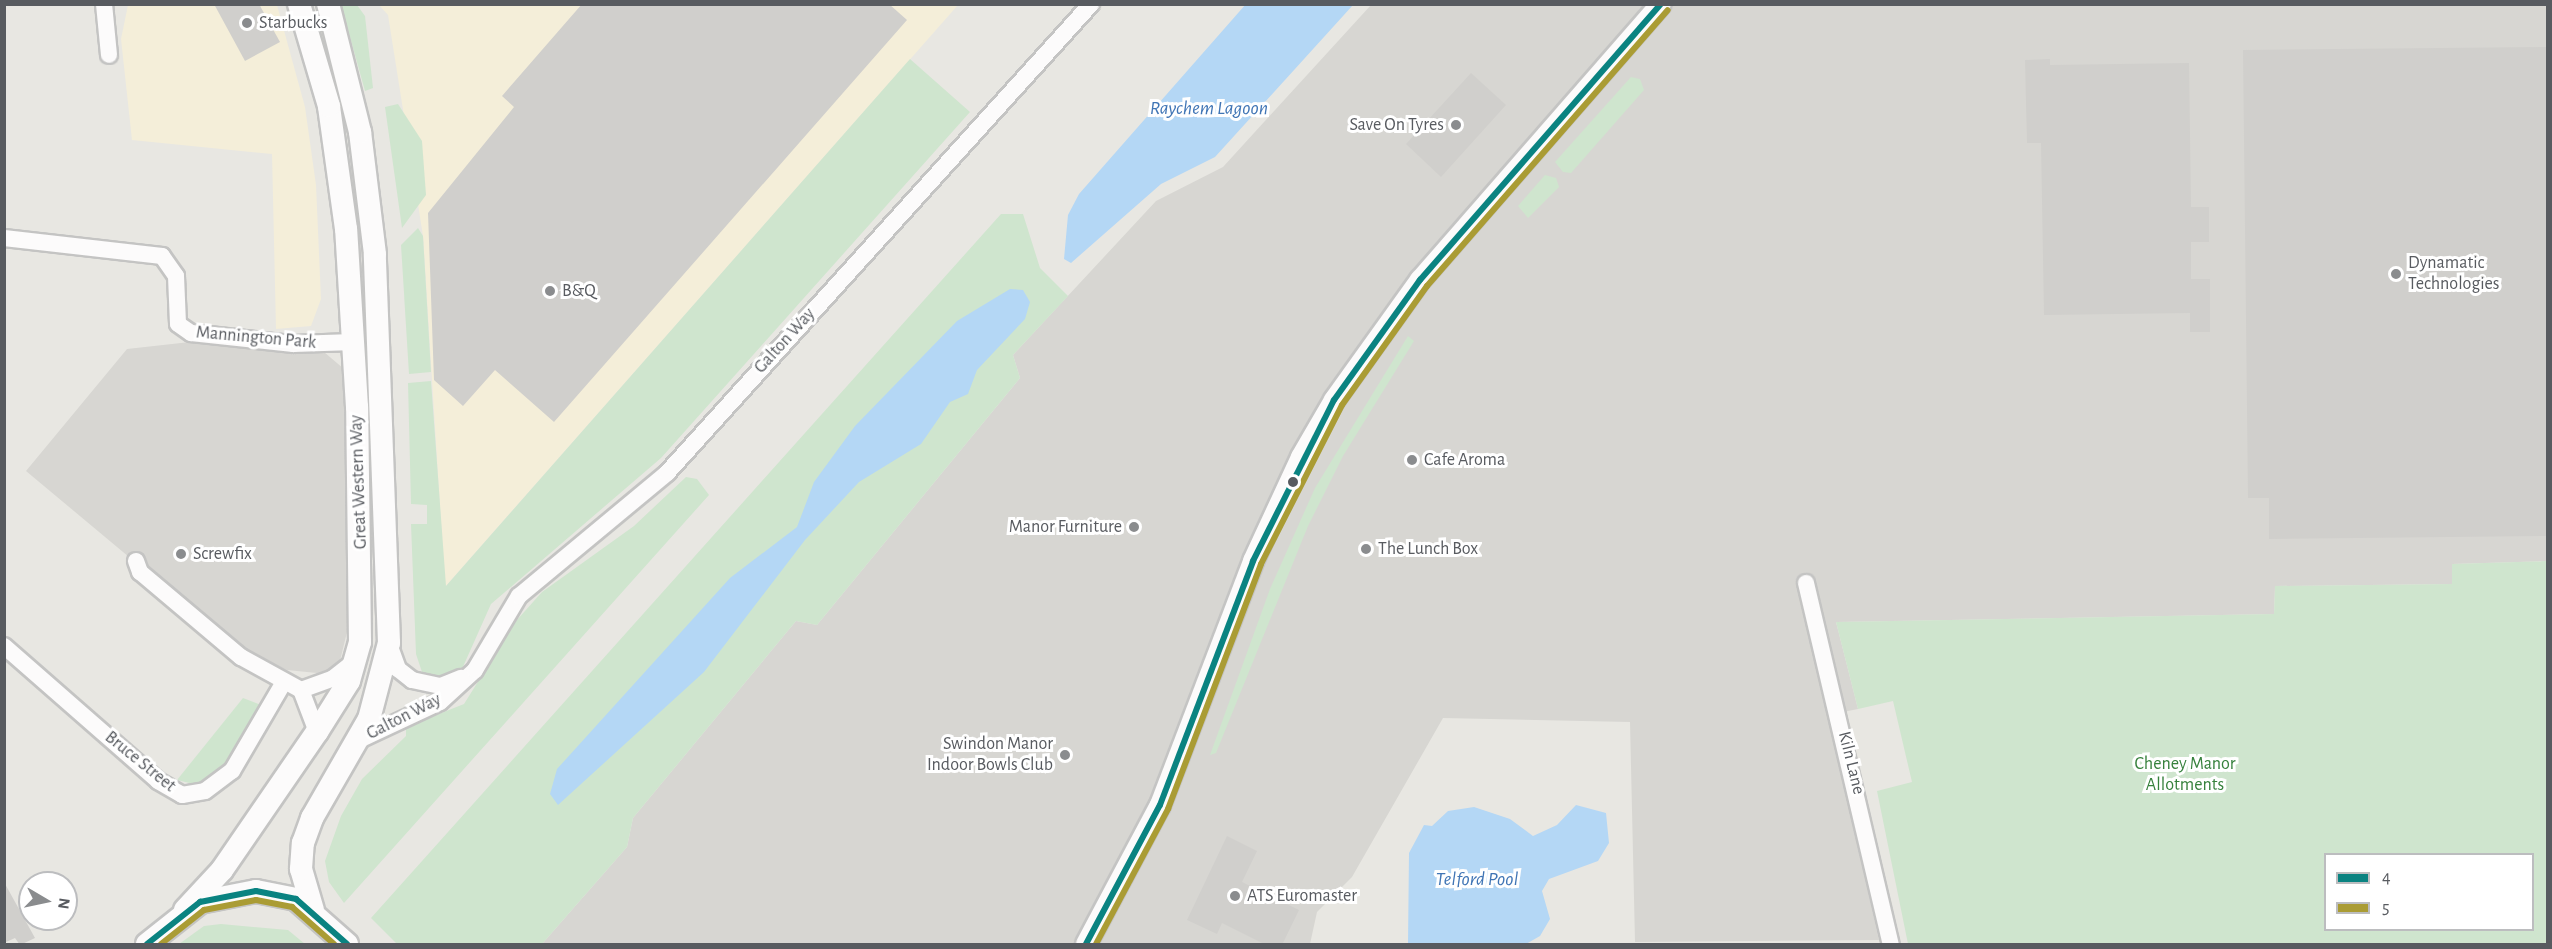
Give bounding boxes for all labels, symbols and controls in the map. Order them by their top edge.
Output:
place label: Starbucks [259,12,327,34]
marker: Starbucks [240,16,254,30]
water label: Raychem Lagoon [1150,96,1268,120]
place label: Save On Tyres [1349,114,1444,136]
marker: Save On Tyres [1449,118,1463,132]
place label: Dynamatic Technologies [2408,253,2500,296]
marker: Dynamatic Technologies [2389,267,2403,281]
place label: B&Q [562,280,596,302]
marker: B&Q [543,284,557,298]
street label: Galton Way [750,304,820,378]
street label: Mannington Park [195,322,317,354]
street label: Great Western Way [346,414,372,550]
place label: Cafe Aroma [1424,449,1505,471]
marker: Cafe Aroma [1405,453,1419,467]
unlabelled marker [1287,476,1299,488]
place label: Manor Furniture [1009,516,1122,538]
marker: Manor Furniture [1127,520,1141,534]
place label: The Lunch Box [1378,538,1478,560]
marker: The Lunch Box [1359,542,1373,556]
place label: Screwfix [193,543,252,565]
marker: Screwfix [174,547,188,561]
street label: Galton Way [363,689,445,745]
street label: Bruce Street [100,727,180,797]
street label: Kiln Lane [1833,729,1869,797]
place label: Swindon Manor Indoor Bowls Club [927,734,1053,777]
marker: Swindon Manor Indoor Bowls Club [1058,748,1072,762]
park label: Cheney Manor Allotments [2134,754,2236,796]
legend [2324,853,2534,931]
water label: Telford Pool [1436,867,1518,891]
text: 4 [2382,869,2391,887]
north arrow [18,871,78,931]
place label: ATS Euromaster [1247,885,1357,907]
marker: ATS Euromaster [1228,889,1242,903]
text: N [55,897,73,910]
text: 5 [2382,899,2390,917]

